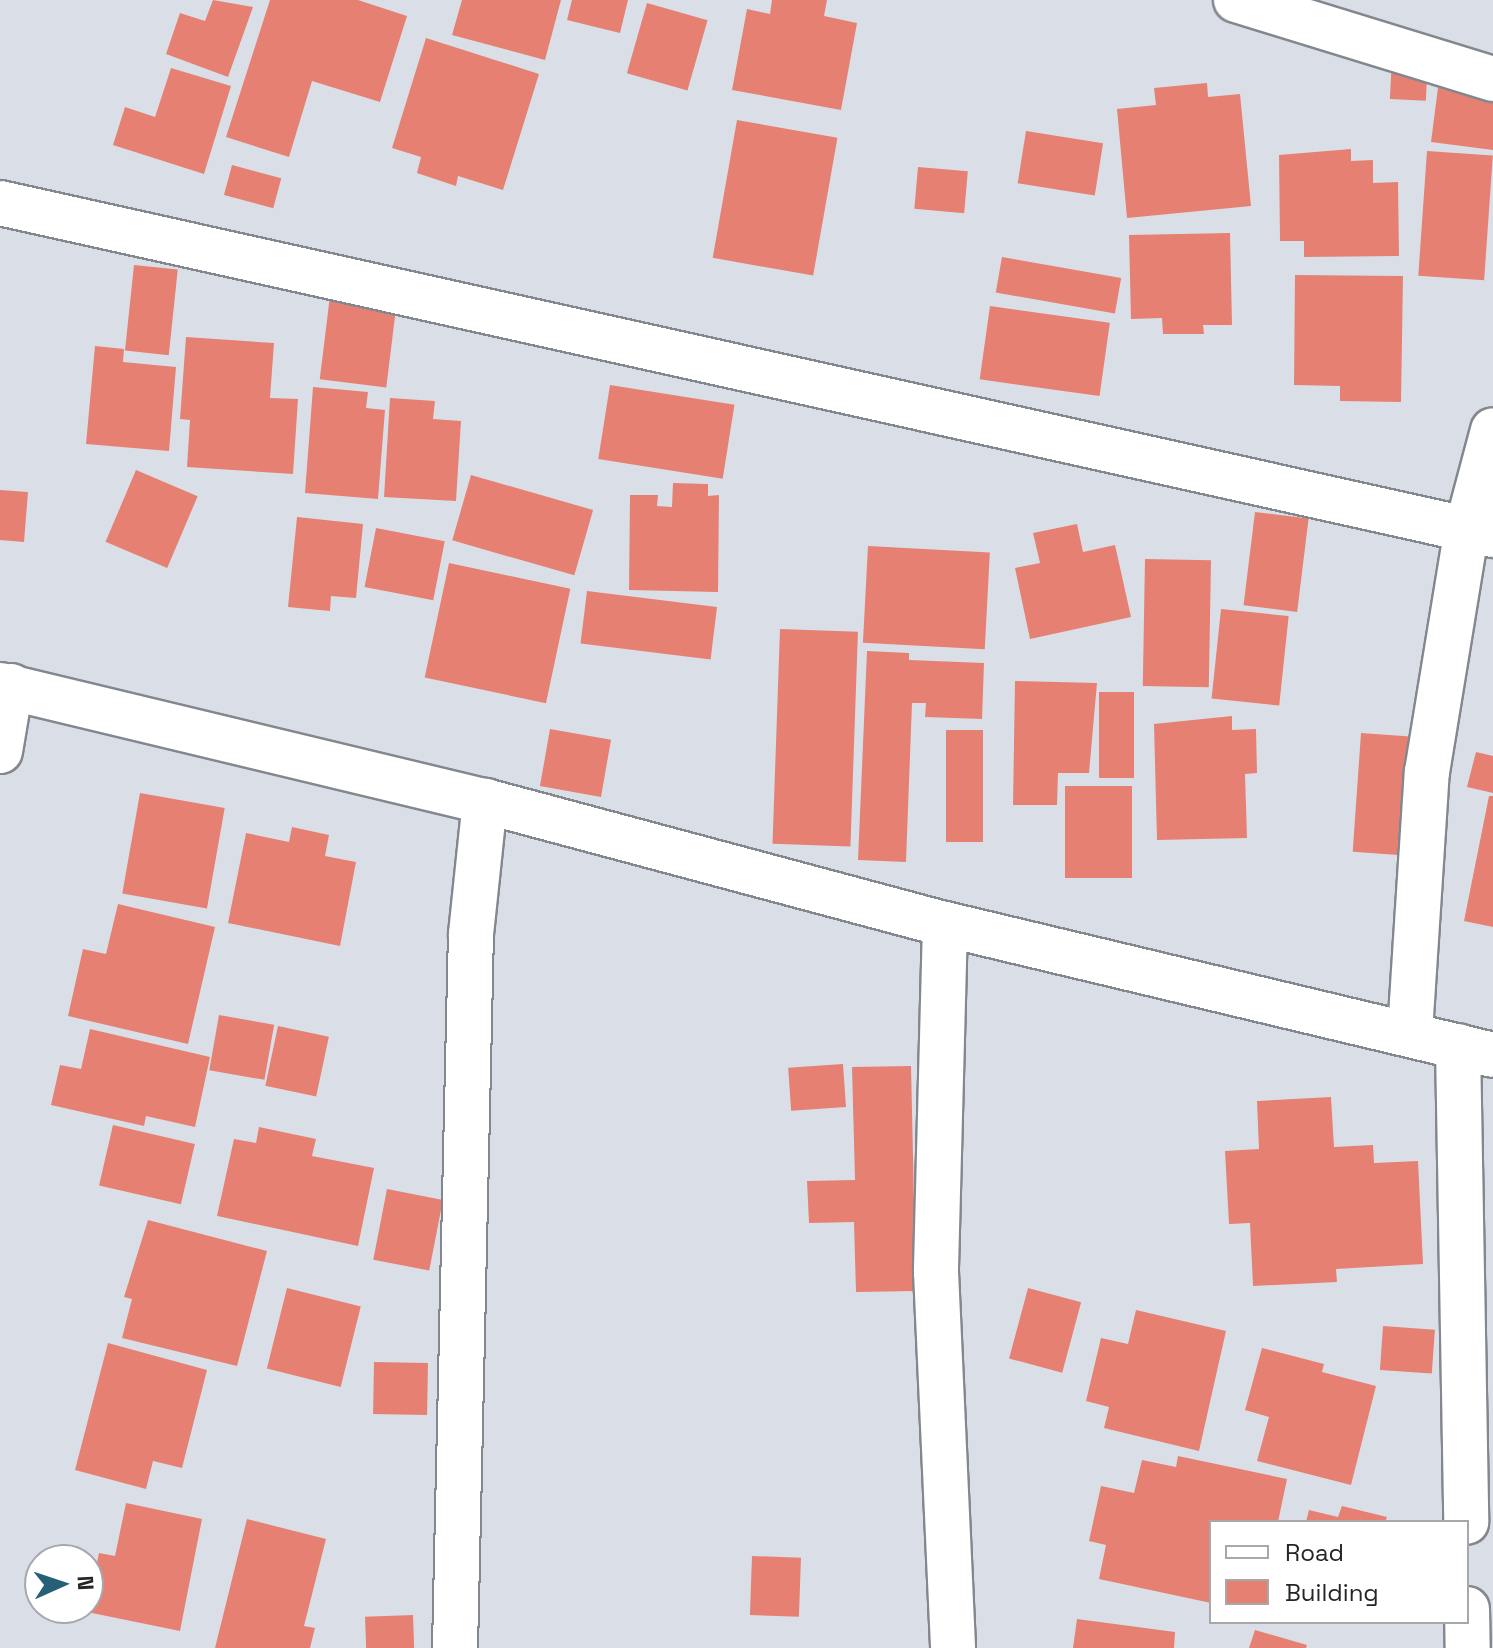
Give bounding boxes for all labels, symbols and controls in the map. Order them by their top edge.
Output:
legend [1209,1520,1469,1624]
text: Road [1285,1537,1344,1568]
north arrow [24,1544,104,1624]
text: N [72,1575,100,1591]
text: Building [1285,1577,1379,1608]

